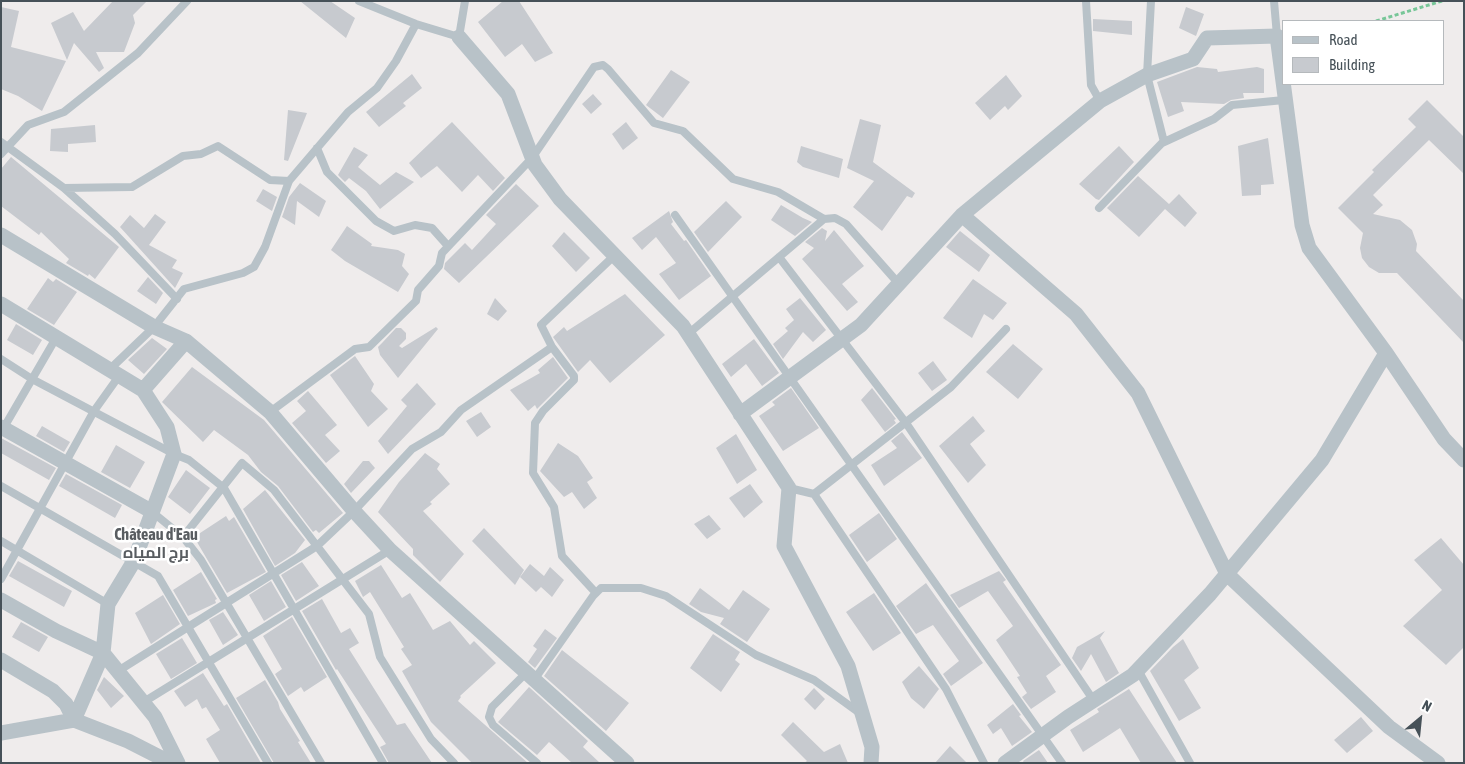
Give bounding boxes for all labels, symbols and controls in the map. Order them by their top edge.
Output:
legend [1282,20,1445,85]
text: Road [1329,31,1358,48]
text: Building [1329,56,1375,73]
district label: Château d'Eau برج المياه [114,525,198,563]
north arrow [1395,694,1445,744]
text: N [1420,697,1434,715]

